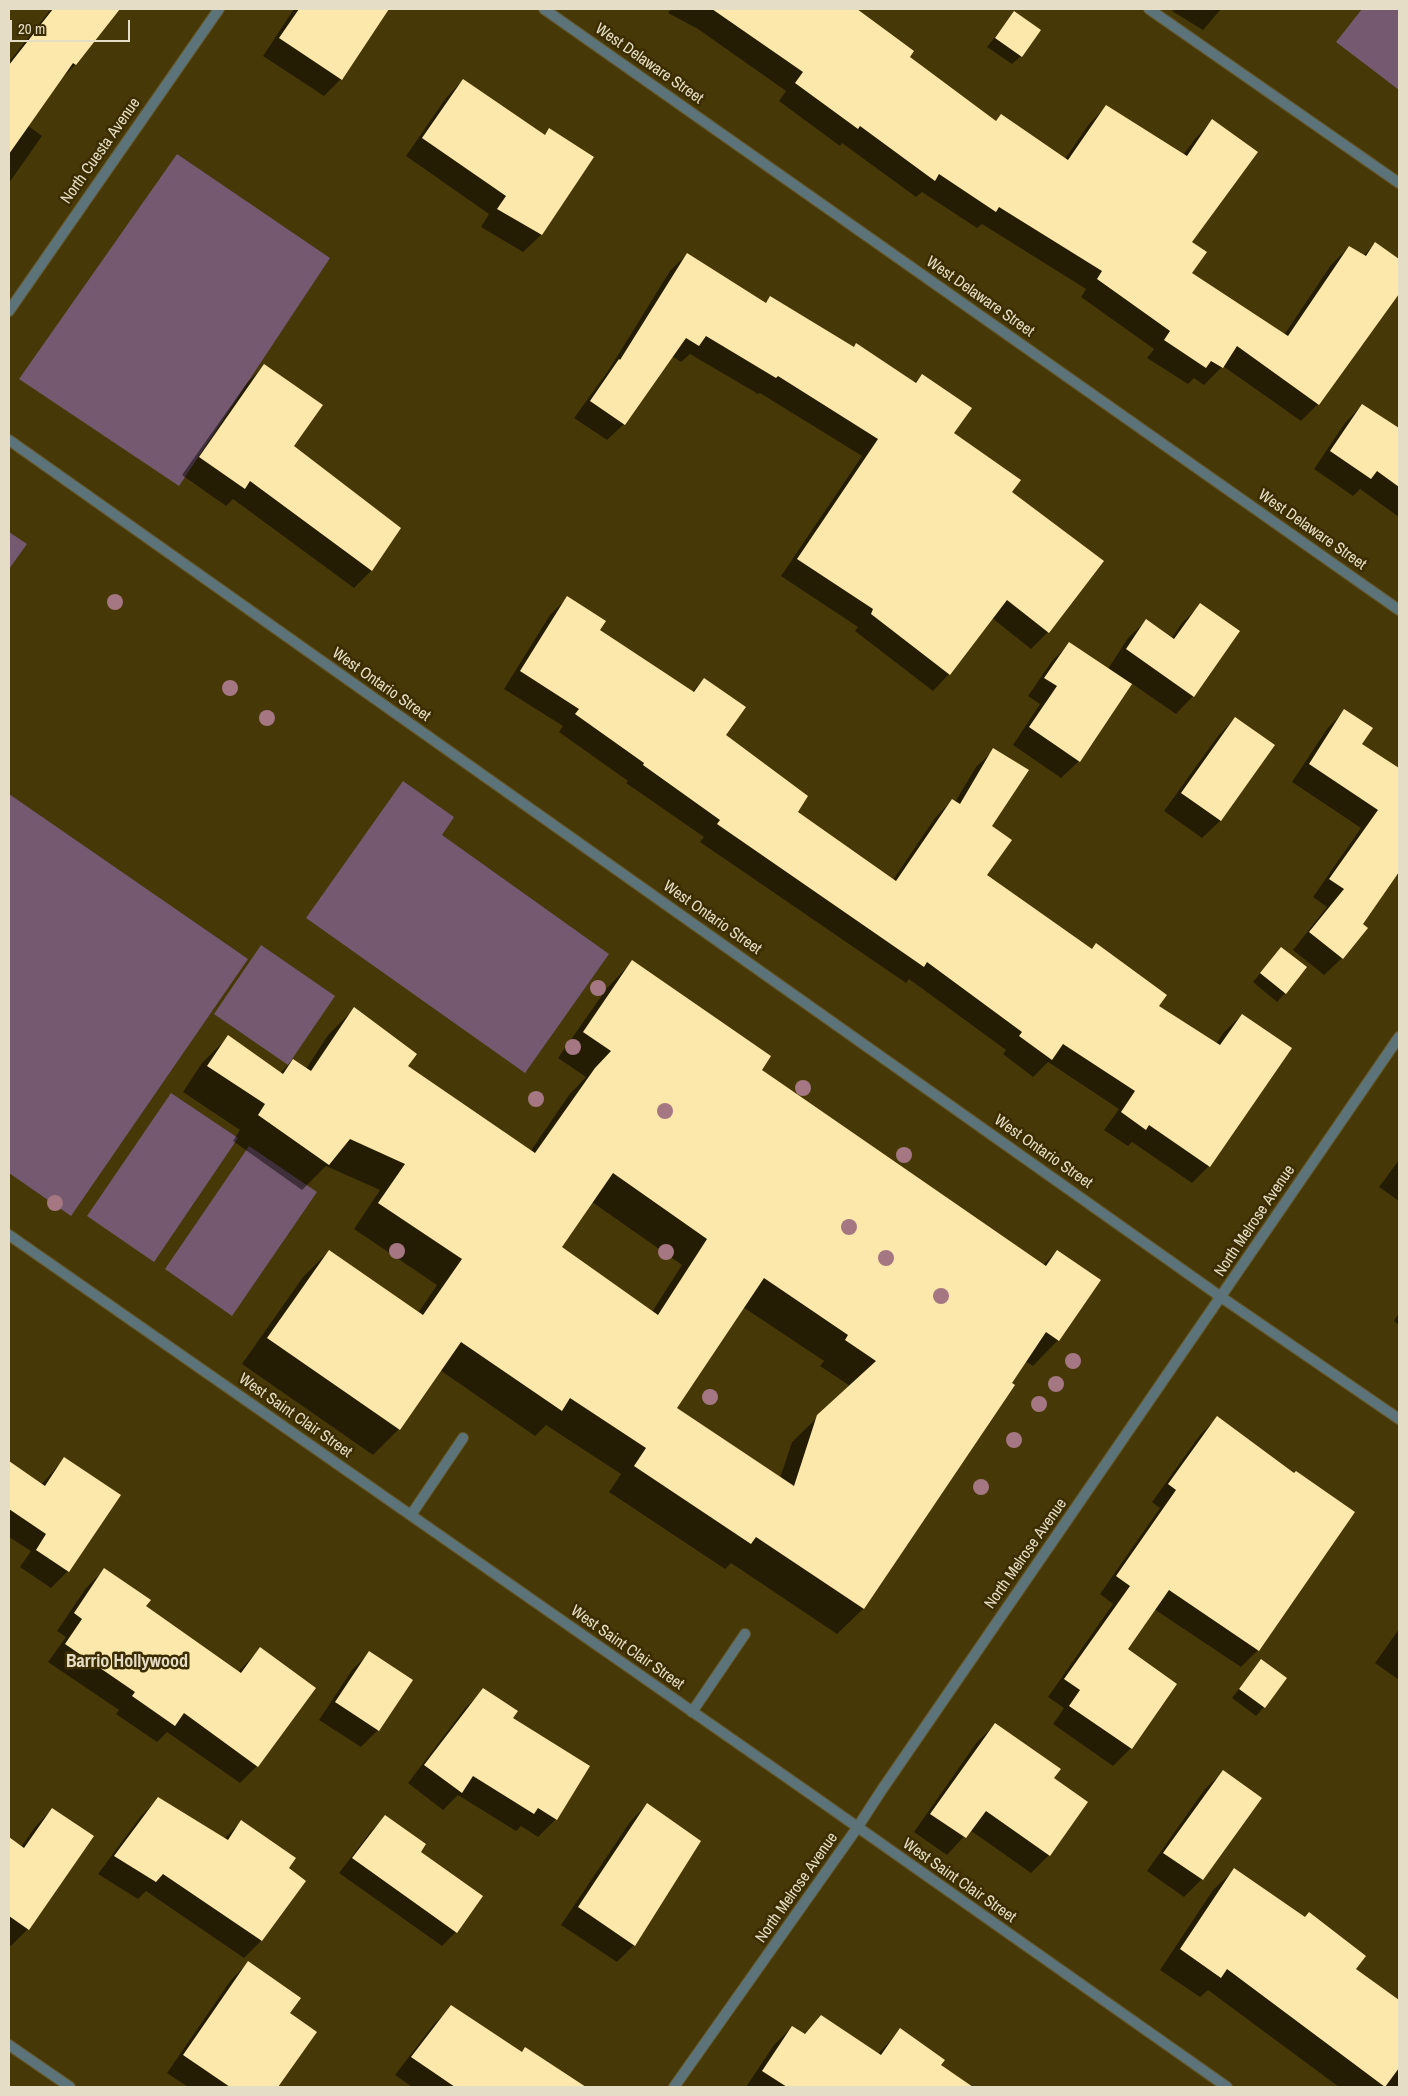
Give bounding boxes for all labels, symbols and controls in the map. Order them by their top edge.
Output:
scale bar [12,10,132,42]
text: 20 m [18,18,45,39]
street label: West Delaware Street [591,20,707,108]
street label: North Cuesta Avenue [57,94,145,208]
street label: West Delaware Street [922,253,1038,341]
street label: West Delaware Street [1254,486,1370,574]
street label: West Ontario Street [328,644,434,726]
street label: West Ontario Street [659,877,765,959]
street label: West Ontario Street [990,1111,1096,1193]
street label: North Melrose Avenue [1211,1162,1299,1280]
street label: West Saint Clair Street [235,1370,355,1462]
street label: North Melrose Avenue [981,1495,1071,1613]
street label: West Saint Clair Street [567,1602,687,1694]
district label: Barrio Hollywood [66,1651,188,1673]
street label: North Melrose Avenue [752,1829,842,1947]
street label: West Saint Clair Street [899,1835,1019,1927]

